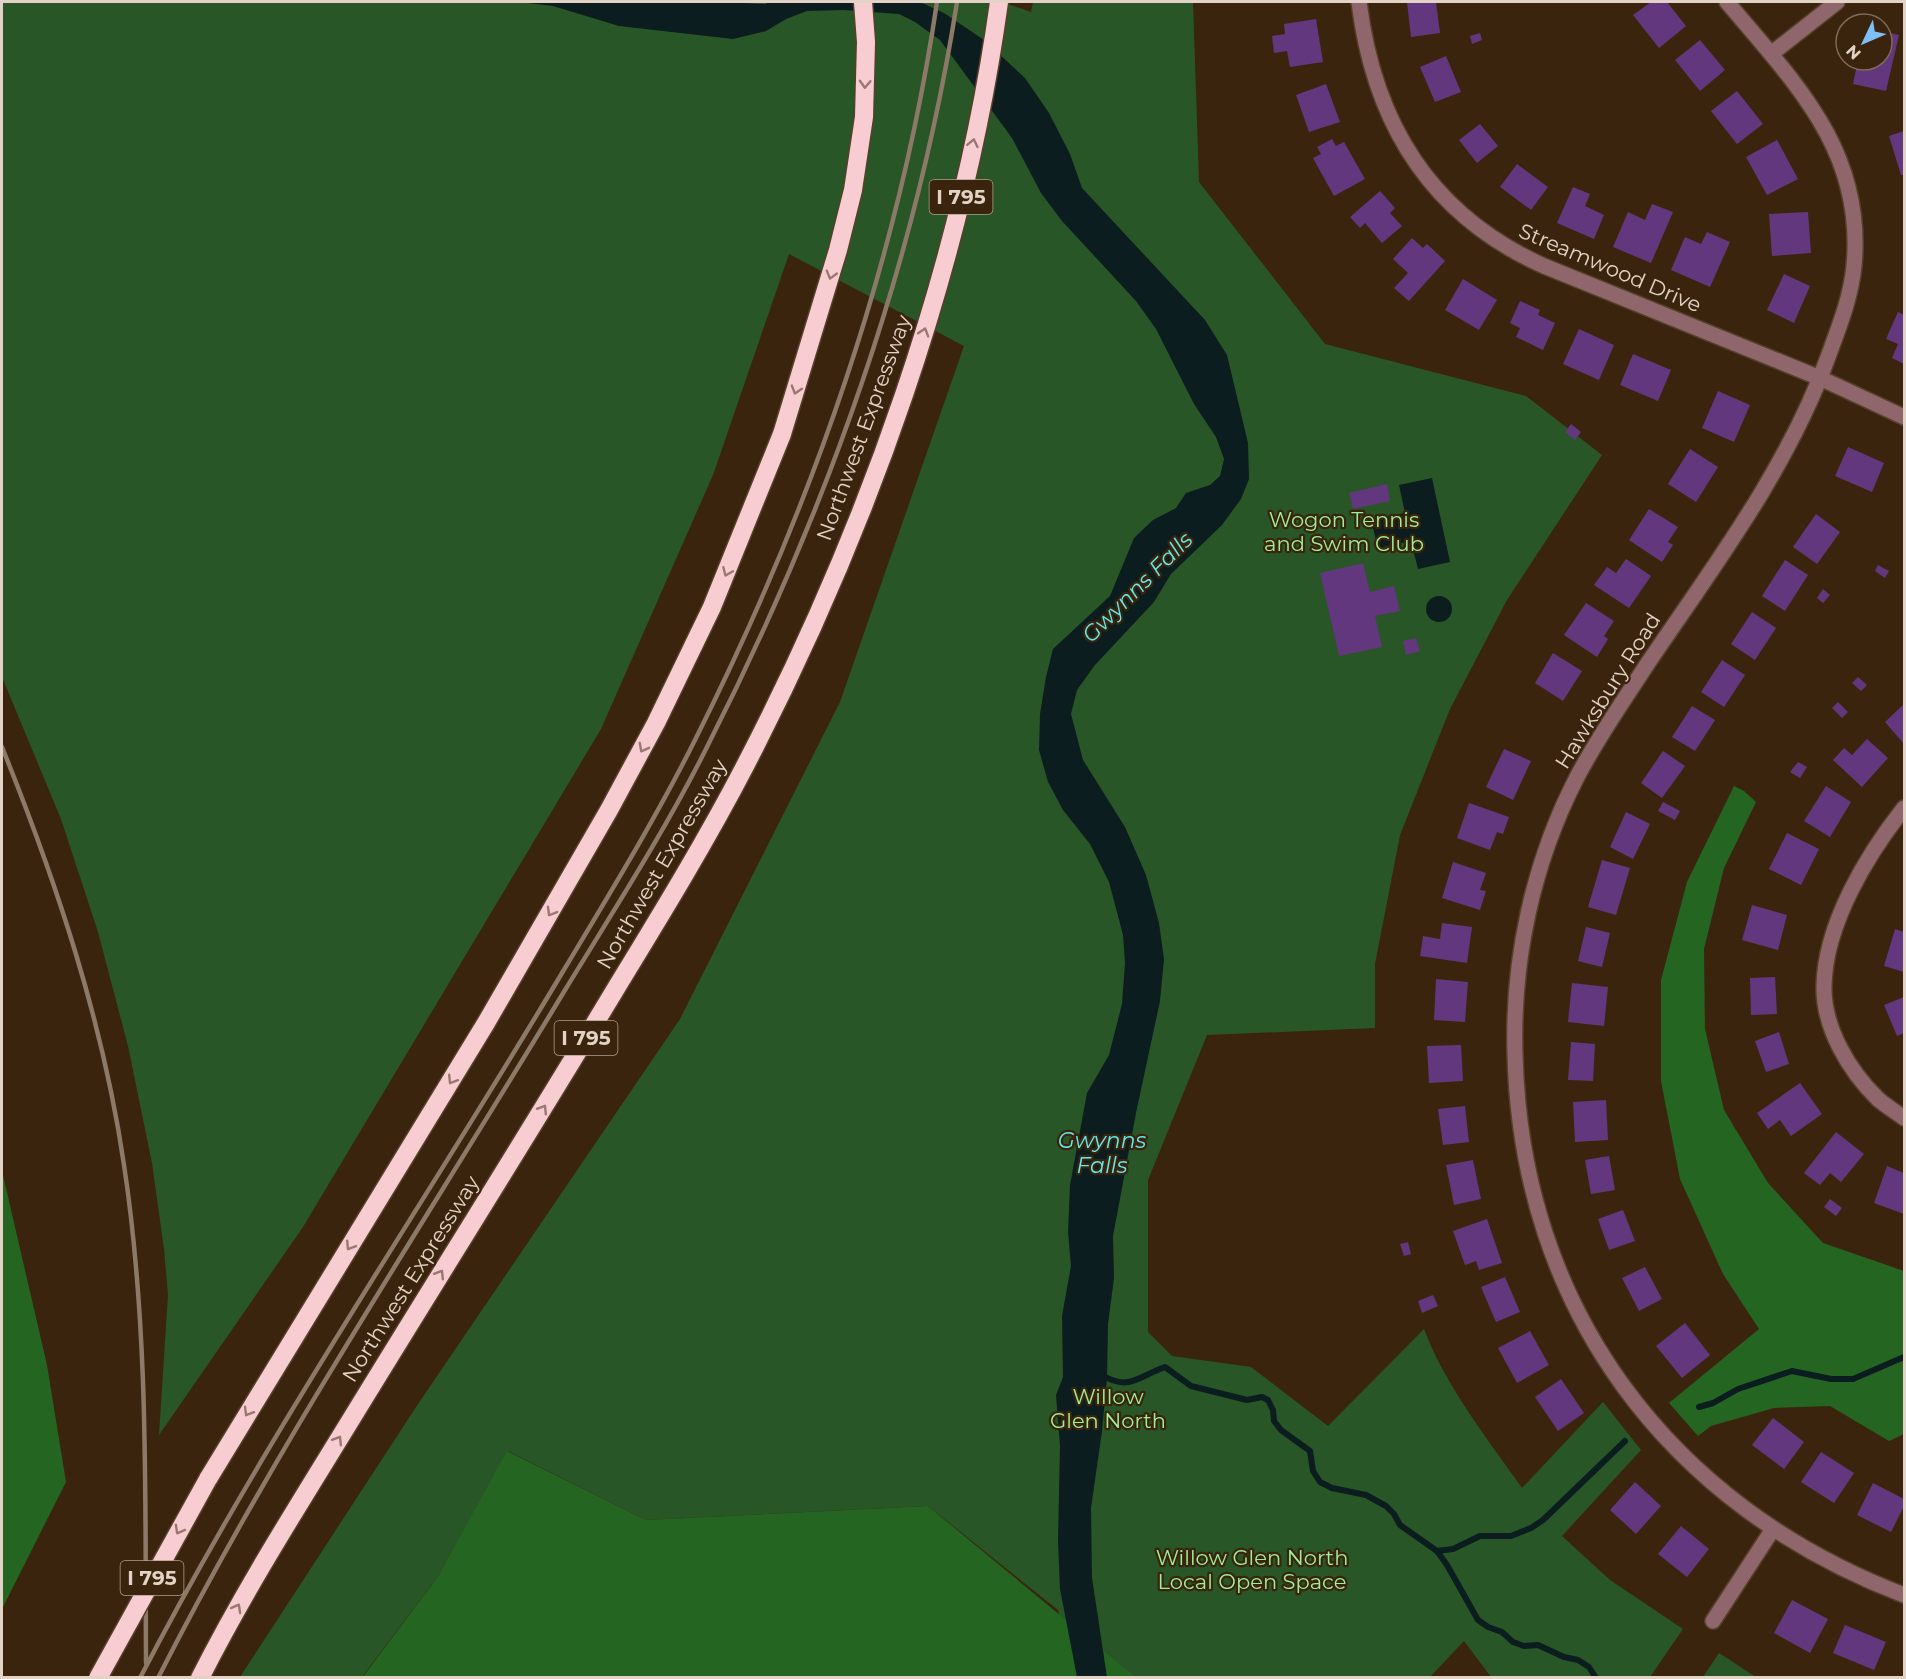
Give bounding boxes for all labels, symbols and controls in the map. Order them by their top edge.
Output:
north arrow [1834,12,1894,72]
text: N [1842,41,1865,63]
one-way arrow [859,79,872,88]
one-way arrow [966,139,979,149]
road number: I 795 [930,180,992,214]
street label: Streamwood Drive [1515,218,1705,317]
one-way arrow [826,269,838,280]
street label: Northwest Expressway [811,311,916,544]
one-way arrow [917,327,929,338]
one-way arrow [791,384,803,395]
park label: Wogon Tennis and Swim Club [1264,507,1424,556]
water label: Gwynns Falls [1076,526,1198,648]
one-way arrow [722,566,734,577]
street label: Hawksbury Road [1550,608,1666,773]
one-way arrow [639,742,650,752]
street label: Northwest Expressway [591,754,732,973]
one-way arrow [546,905,558,916]
road number: I 795 [554,1021,618,1055]
one-way arrow [447,1074,459,1084]
one-way arrow [536,1105,547,1116]
water label: Gwynns Falls [1058,1127,1147,1179]
street label: Northwest Expressway [337,1171,485,1386]
one-way arrow [345,1240,357,1250]
one-way arrow [432,1270,443,1281]
park label: Willow Glen North [1050,1384,1166,1433]
one-way arrow [244,1406,256,1416]
one-way arrow [330,1436,342,1446]
one-way arrow [175,1523,186,1534]
park label: Willow Glen North Local Open Space [1156,1545,1348,1594]
road number: I 795 [120,1561,184,1595]
one-way arrow [230,1603,241,1614]

